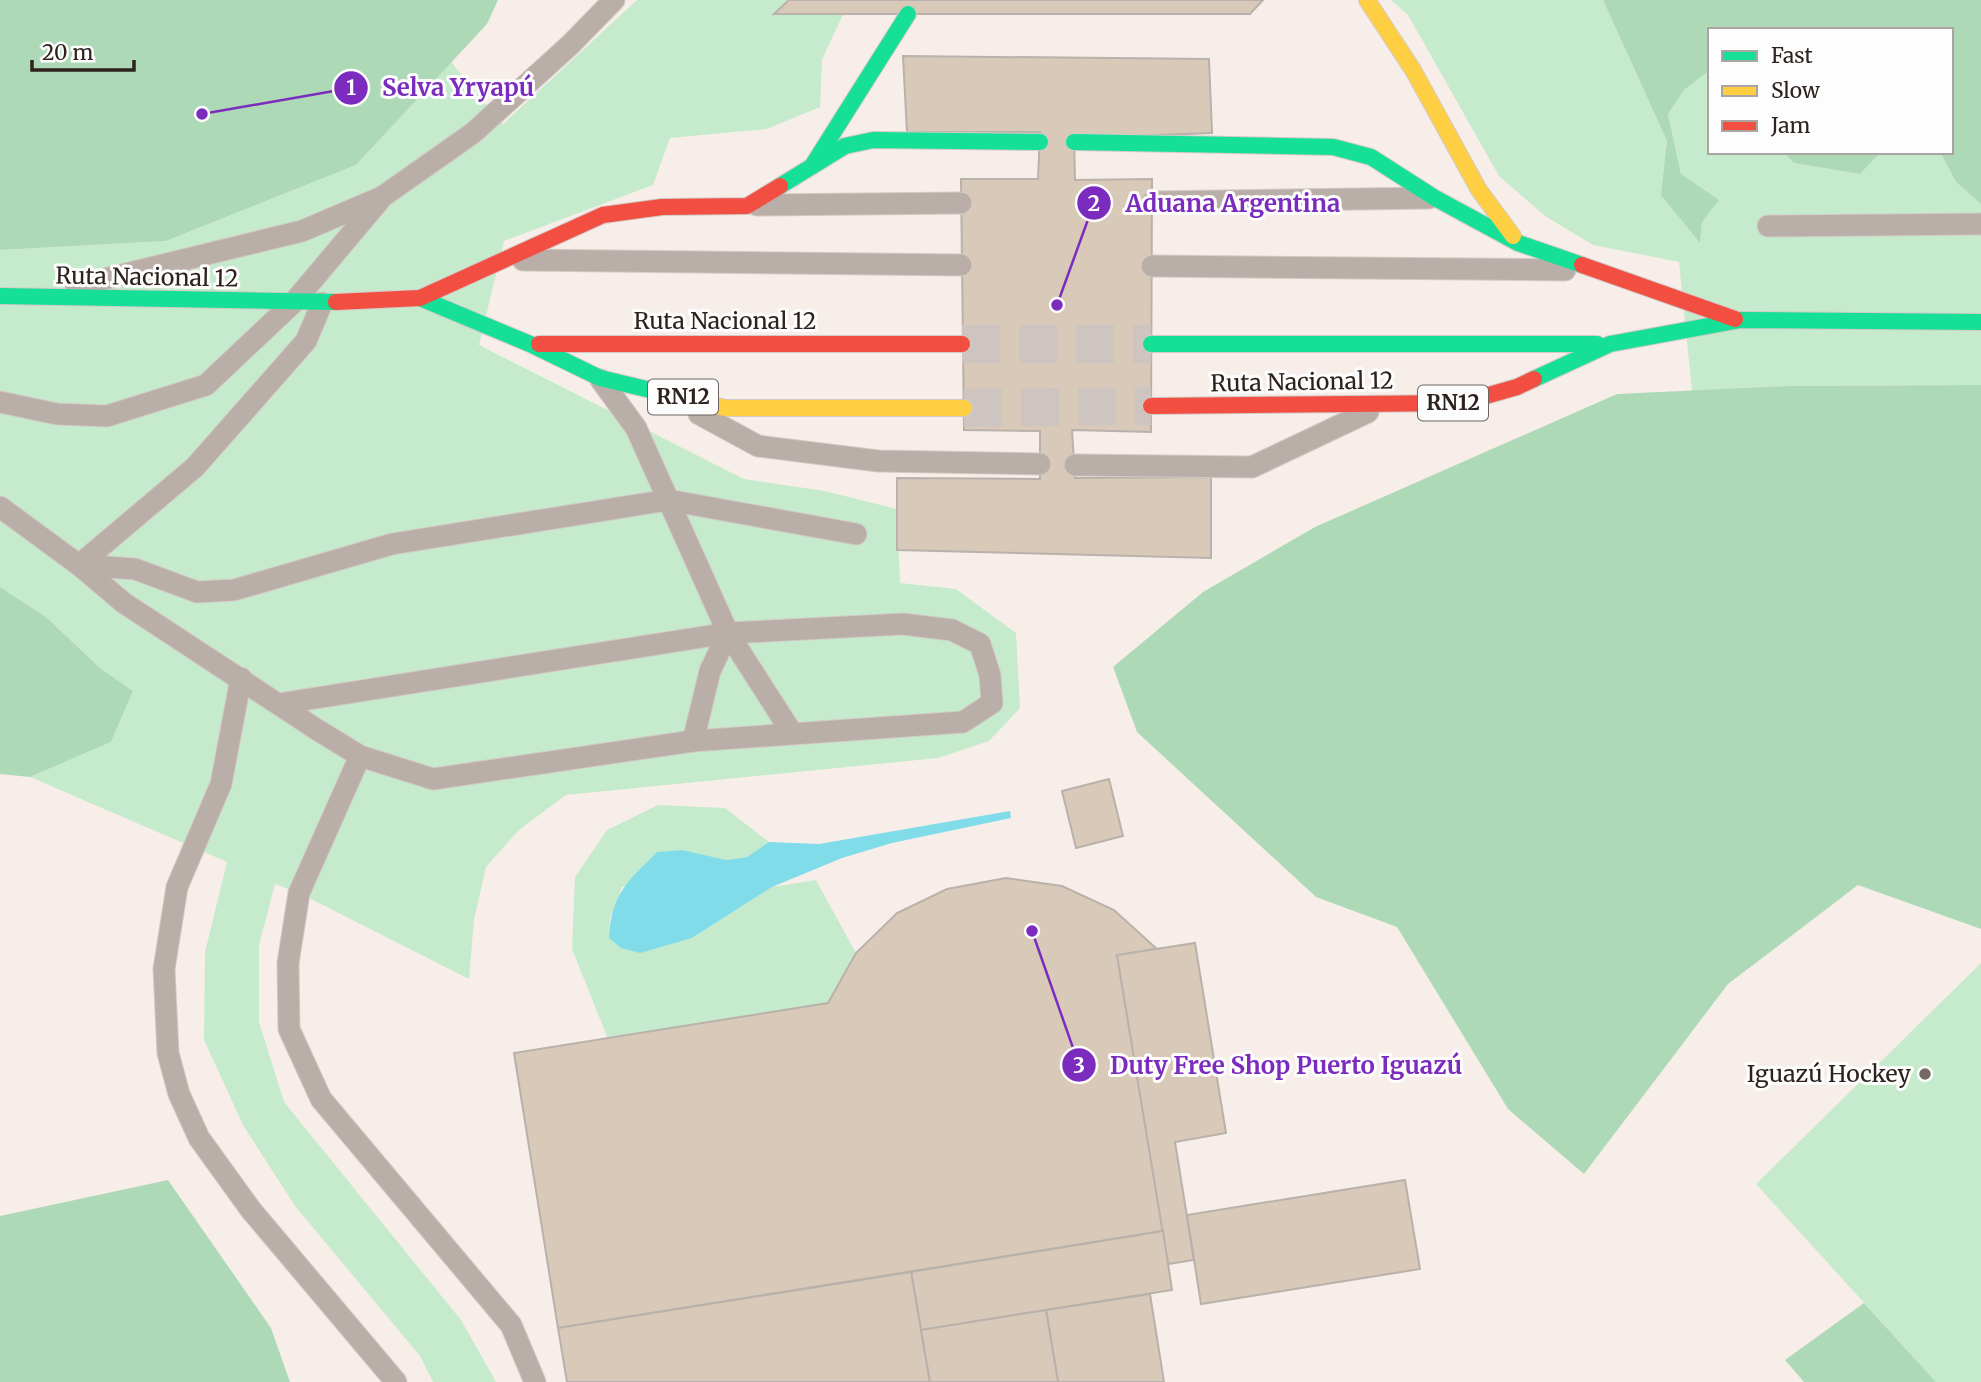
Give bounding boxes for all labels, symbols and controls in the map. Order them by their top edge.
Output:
scale bar [32,28,133,72]
legend [1708,28,1953,154]
text: 20 m [42,39,94,66]
text: Fast [1771,42,1813,69]
callout: Selva Yryapú [333,65,548,110]
text: Selva Yryapú [382,72,534,103]
text: 1 [346,74,356,101]
text: Slow [1771,77,1820,104]
text: Jam [1770,112,1810,139]
callout: Aduana Argentina [1077,181,1354,226]
text: Aduana Argentina [1125,188,1340,219]
text: 2 [1088,190,1100,217]
street label: Ruta Nacional 12 [55,260,239,293]
street label: Ruta Nacional 12 [633,306,817,335]
street label: Ruta Nacional 12 [1210,365,1394,398]
road number: RN12 [648,380,718,414]
road number: RN12 [1418,386,1488,420]
callout: Duty Free Shop Puerto Iguazú [1061,1043,1476,1088]
text: Duty Free Shop Puerto Iguazú [1110,1050,1462,1081]
text: 3 [1073,1052,1085,1079]
place label: Iguazú Hockey [1747,1059,1912,1088]
marker: Iguazú Hockey [1917,1066,1933,1082]

